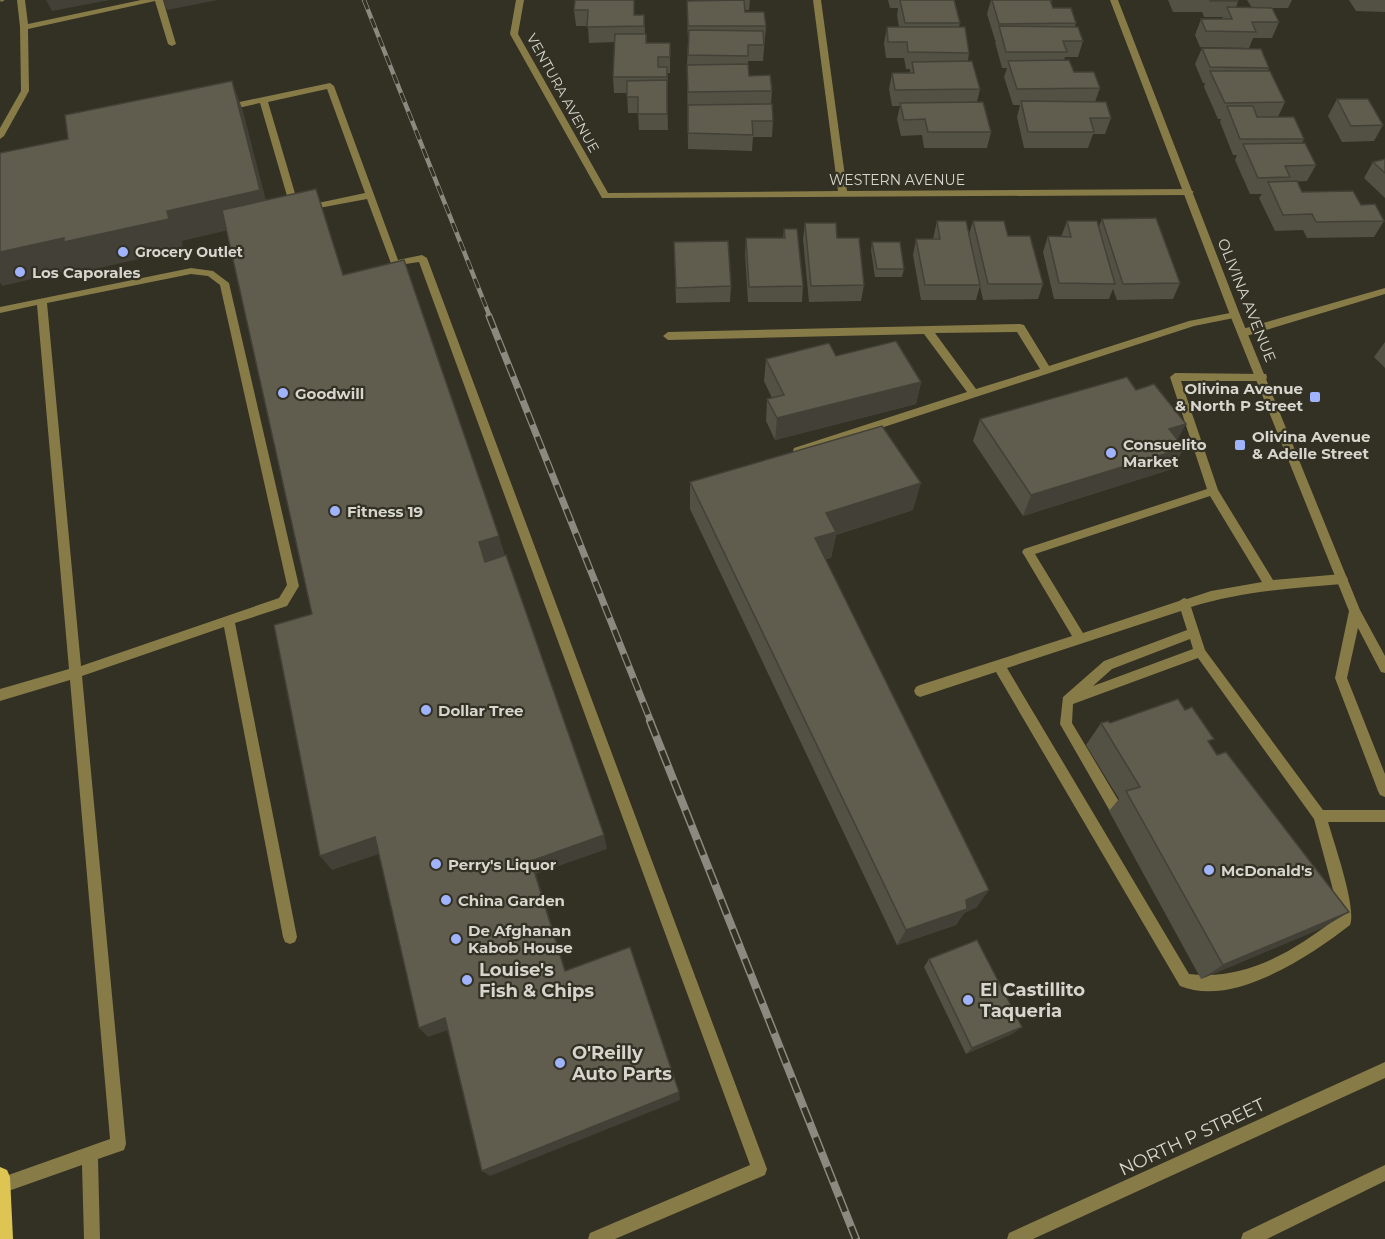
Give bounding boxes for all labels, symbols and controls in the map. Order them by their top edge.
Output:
street label: VENTURA AVENUE [523,30,603,156]
street label: WESTERN AVENUE [829,171,965,189]
street label: OLIVINA AVENUE [1213,235,1281,365]
place label: Grocery Outlet [135,243,243,261]
marker: Grocery Outlet [116,245,130,259]
place label: Los Caporales [32,263,140,282]
marker: Los Caporales [13,265,27,279]
place label: Olivina Avenue & North P Street [1175,379,1303,415]
place label: Goodwill [295,384,364,403]
marker: Goodwill [276,386,290,400]
marker: Olivina Avenue & North P Street [1308,390,1322,404]
place label: Olivina Avenue & Adelle Street [1252,427,1370,463]
place label: Consuelito Market [1123,435,1207,471]
marker: Olivina Avenue & Adelle Street [1233,438,1247,452]
marker: Consuelito Market [1104,446,1118,460]
place label: Fitness 19 [347,502,423,521]
marker: Fitness 19 [328,504,342,518]
place label: Dollar Tree [438,701,524,720]
marker: Dollar Tree [419,703,433,717]
place label: Perry's Liquor [448,855,557,874]
marker: Perry's Liquor [429,857,443,871]
place label: McDonald's [1221,861,1312,880]
marker: McDonald's [1202,863,1216,877]
place label: China Garden [458,891,565,910]
marker: China Garden [439,893,453,907]
place label: De Afghanan Kabob House [468,921,573,957]
marker: De Afghanan Kabob House [449,932,463,946]
place label: Louise's Fish & Chips [479,959,595,1002]
marker: Louise's Fish & Chips [460,973,474,987]
place label: El Castillito Taqueria [980,979,1085,1022]
marker: El Castillito Taqueria [961,993,975,1007]
place label: O'Reilly Auto Parts [571,1042,672,1085]
marker: O'Reilly Auto Parts [553,1056,567,1070]
street label: NORTH P STREET [1116,1093,1269,1180]

